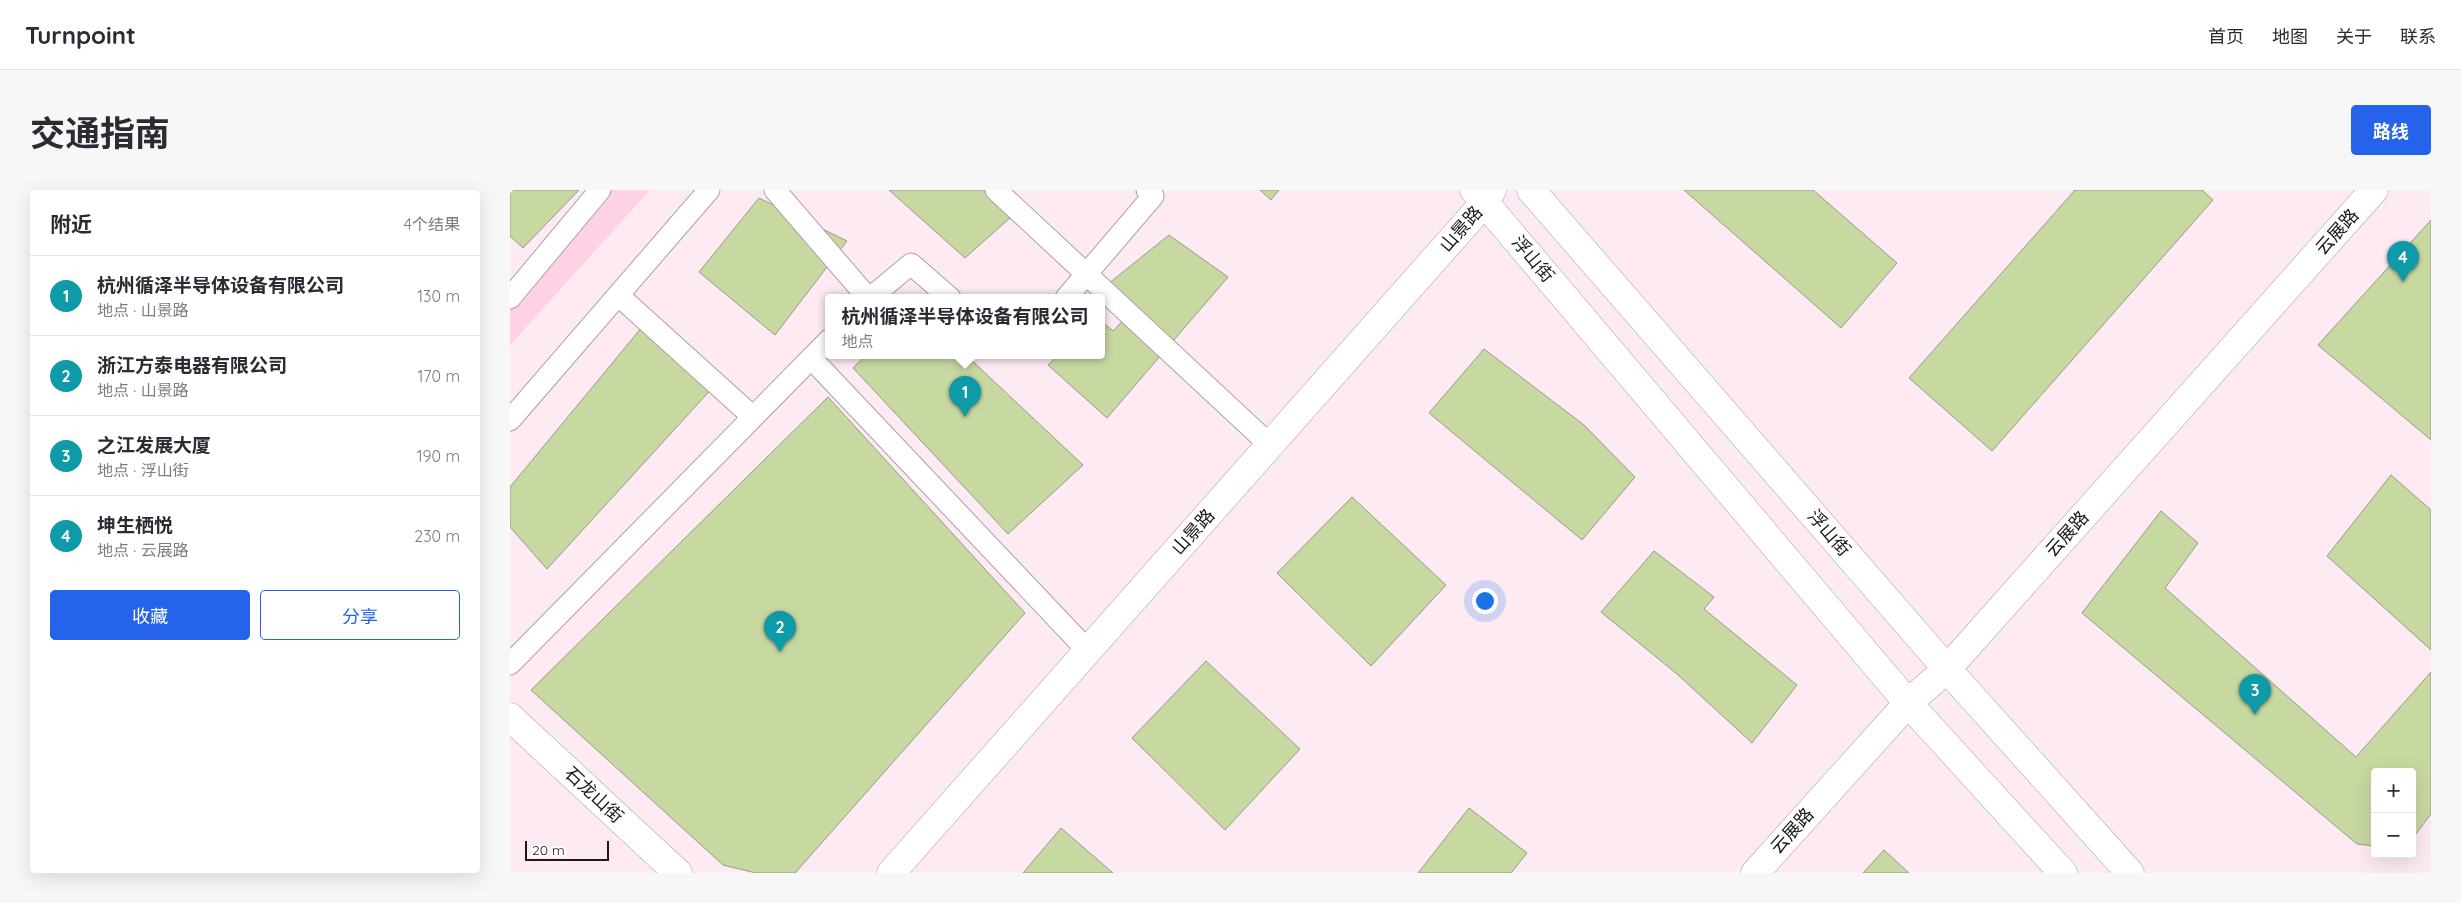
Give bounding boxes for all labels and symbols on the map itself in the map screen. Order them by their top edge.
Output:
street label: 山景路 [1434,201,1487,257]
street label: 云展路 [2310,204,2363,259]
street label: 浮山街 [1507,231,1560,287]
pin: 4 [2387,241,2419,282]
pin: 1 [949,376,981,417]
street label: 山景路 [1166,504,1219,559]
street label: 浮山街 [1803,505,1856,561]
street label: 云展路 [2040,506,2093,561]
your location [1472,588,1498,614]
pin: 2 [764,611,796,652]
pin: 3 [2239,674,2271,715]
street label: 石龙山街 [560,762,629,828]
street label: 云展路 [1765,803,1818,858]
scale bar [525,838,609,861]

